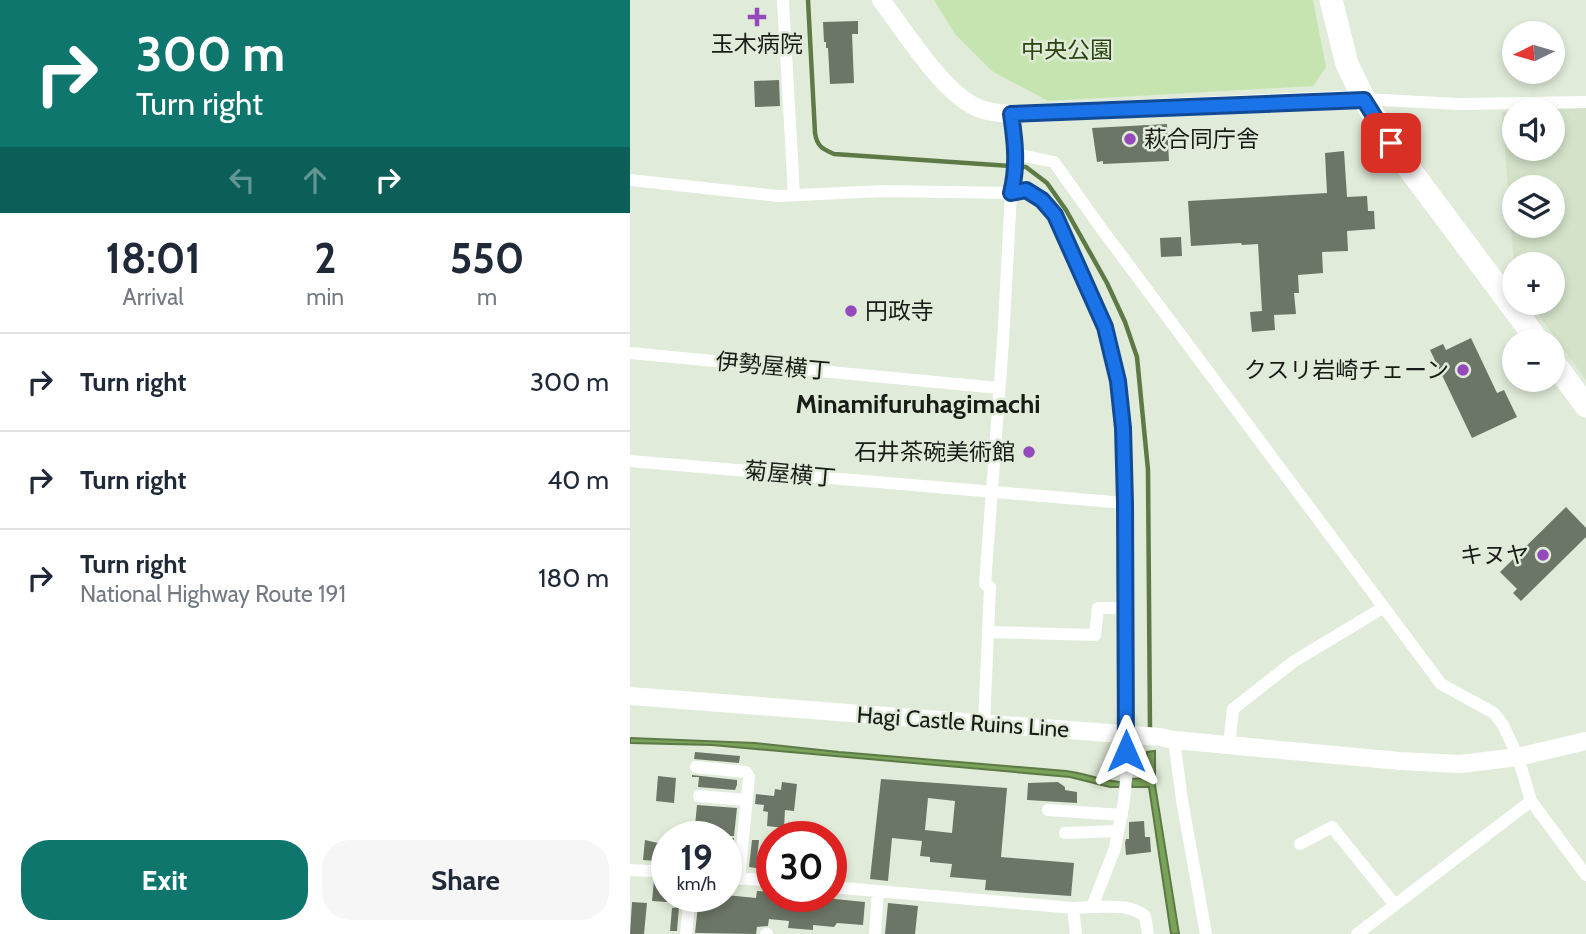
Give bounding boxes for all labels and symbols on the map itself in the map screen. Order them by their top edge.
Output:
marker: 玉木病院 [747,7,767,27]
north arrow [1502,21,1564,84]
place label: 玉木病院 [711,30,803,58]
park label: 中央公園 [1021,36,1113,64]
pin [1361,113,1421,173]
place label: 萩合同庁舎 [1144,125,1259,153]
marker: 萩合同庁舎 [1122,131,1138,147]
place label: 円政寺 [865,297,934,325]
marker: 円政寺 [843,303,859,319]
street label: 伊勢屋横丁 [714,347,832,385]
place label: クスリ岩崎チェーン [1244,356,1449,384]
marker: クスリ岩崎チェーン [1455,362,1471,378]
district label: Minamifuruhagimachi [796,388,1040,420]
place label: 石井茶碗美術館 [854,438,1015,466]
marker: 石井茶碗美術館 [1021,444,1037,460]
street label: 菊屋横丁 [743,456,837,492]
place label: キヌヤ [1460,541,1529,569]
marker: キヌヤ [1535,547,1551,563]
street label: Hagi Castle Ruins Line [856,701,1070,743]
position arrow [1089,714,1163,788]
speed limit sign: 30 [756,821,847,912]

